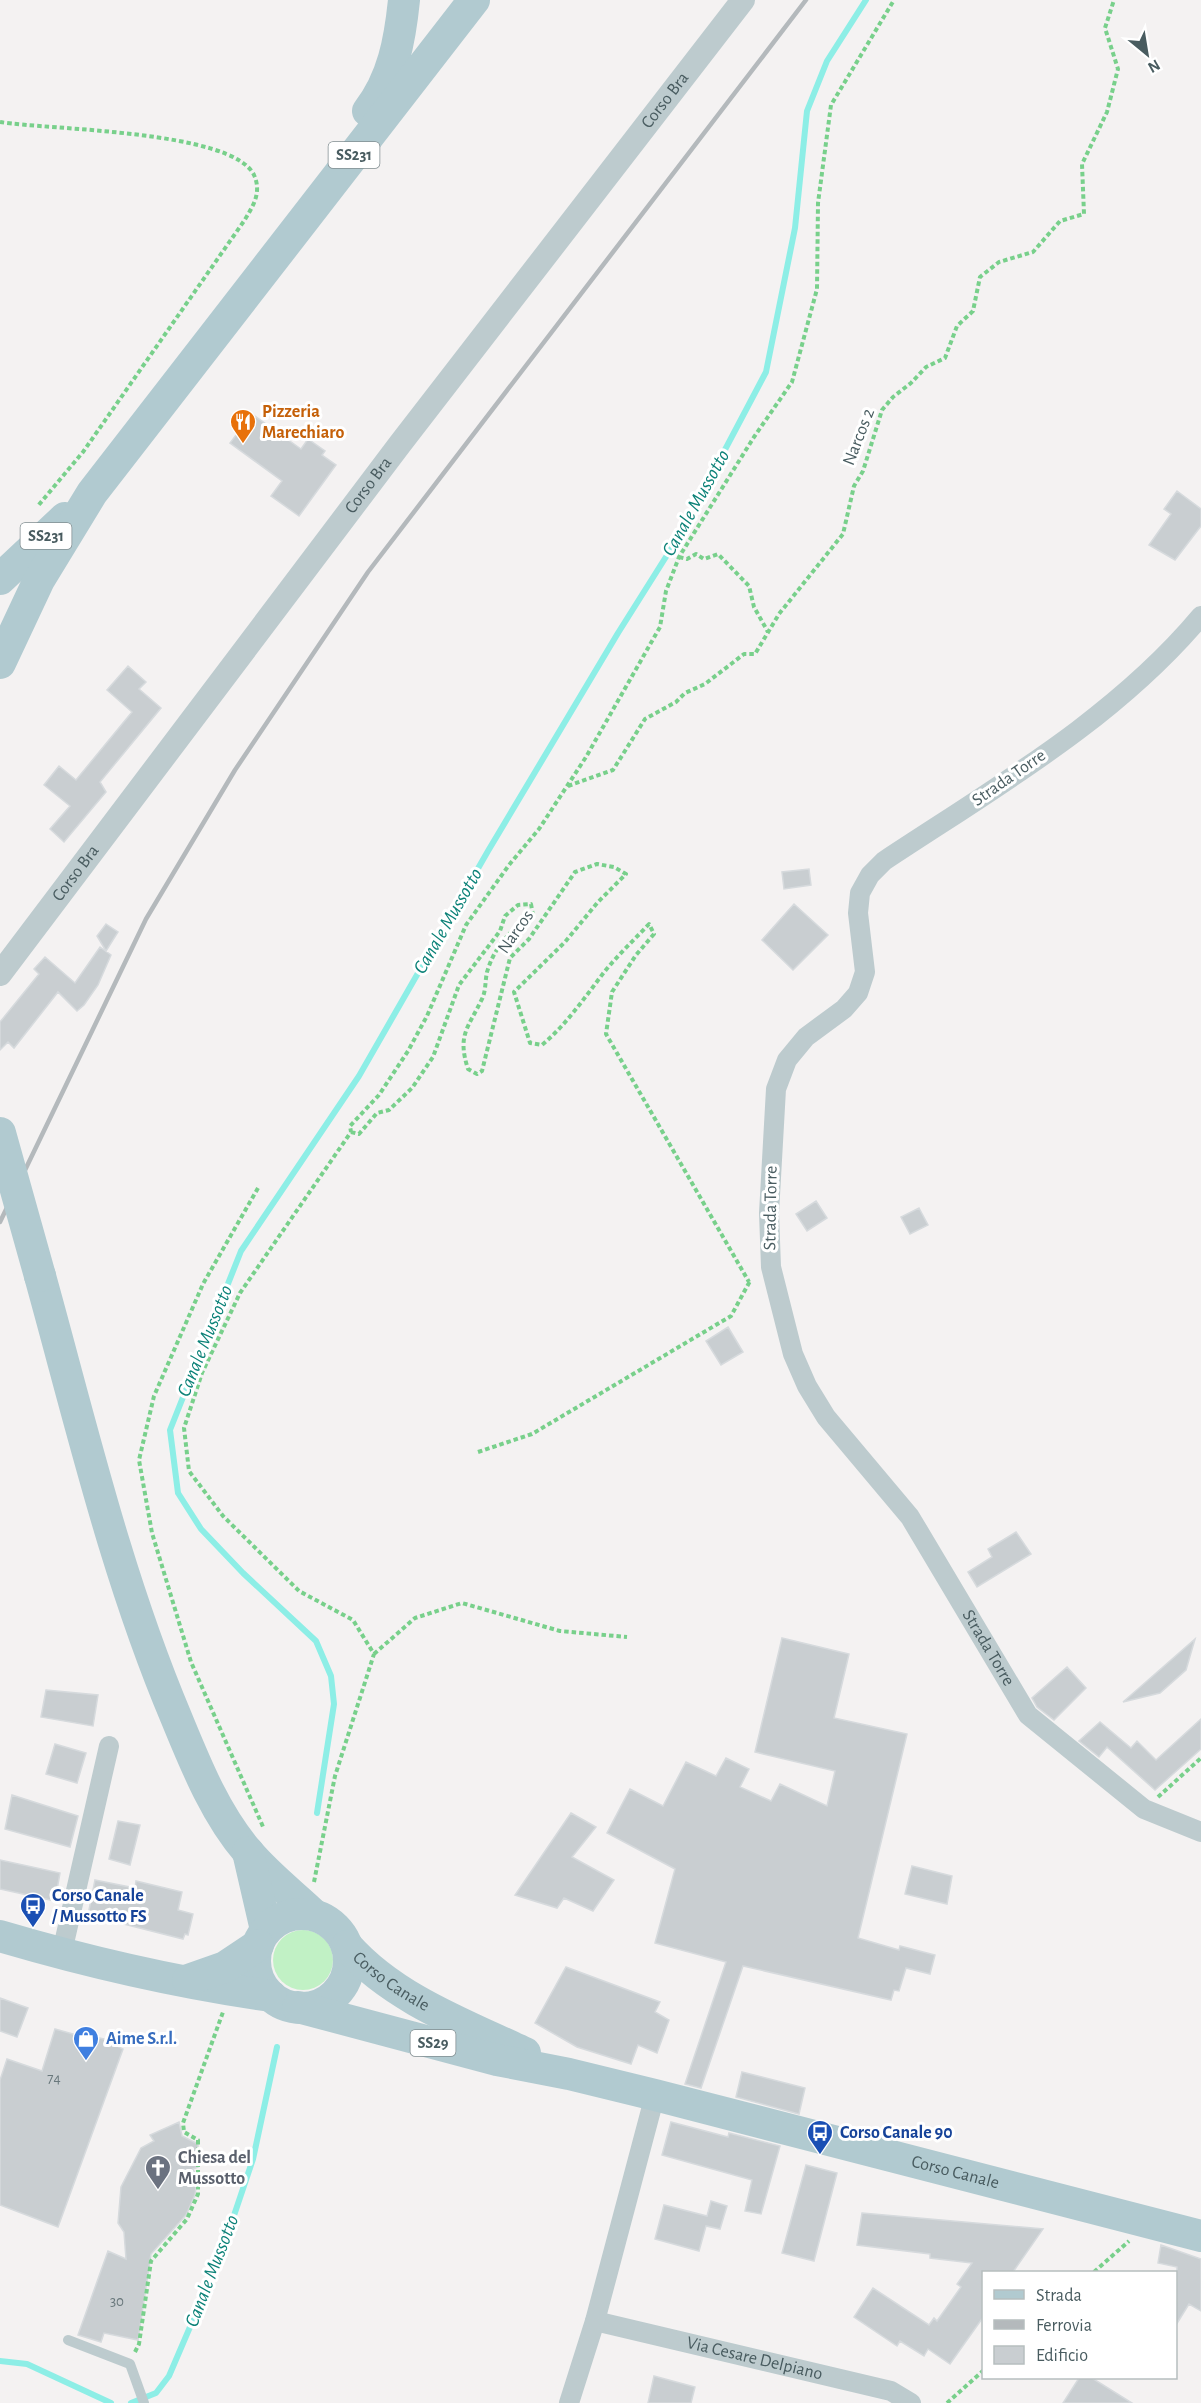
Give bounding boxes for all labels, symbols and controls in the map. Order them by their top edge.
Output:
north arrow [1117,24,1177,84]
text: N [1145,56,1163,76]
street label: Corso Bra [638,69,692,132]
road number: SS231 [328,142,380,168]
place label: Pizzeria Marechiaro [262,403,344,442]
street label: Narcos 2 [840,406,878,468]
restaurant icon: Pizzeria Marechiaro [228,407,258,445]
water label: Canale Mussotto [659,446,733,560]
street label: Corso Bra [342,454,396,517]
road number: SS231 [20,523,72,549]
street label: Strada Torre [969,746,1049,810]
street label: Corso Bra [49,842,103,905]
water label: Canale Mussotto [410,865,486,977]
street label: Narcos [495,907,537,957]
street label: Strada Torre [761,1165,781,1251]
water label: Canale Mussotto [174,1282,236,1400]
street label: Strada Torre [959,1607,1018,1689]
place label: Corso Canale / Mussotto FS [51,1887,147,1926]
bus stop icon: Corso Canale / Mussotto FS [18,1891,48,1929]
street label: Corso Canale [349,1948,432,2015]
shop icon: Aime S.r.l. [71,2024,101,2062]
place label: Aime S.r.l. [106,2030,177,2048]
road number: SS29 [410,2030,456,2056]
house number: 74 [47,2071,61,2086]
bus stop icon: Corso Canale 90 [805,2118,835,2156]
place label: Corso Canale 90 [840,2124,953,2142]
place label: Chiesa del Mussotto [178,2149,251,2188]
church icon: Chiesa del Mussotto [143,2153,173,2191]
street label: Corso Canale [910,2153,1001,2193]
water label: Canale Mussotto [181,2212,243,2330]
legend [982,2271,1177,2379]
text: Strada [1036,2287,1082,2305]
house number: 30 [110,2294,124,2309]
text: Ferrovia [1036,2317,1092,2335]
street label: Via Cesare Delpiano [685,2334,825,2384]
text: Edificio [1036,2347,1088,2365]

